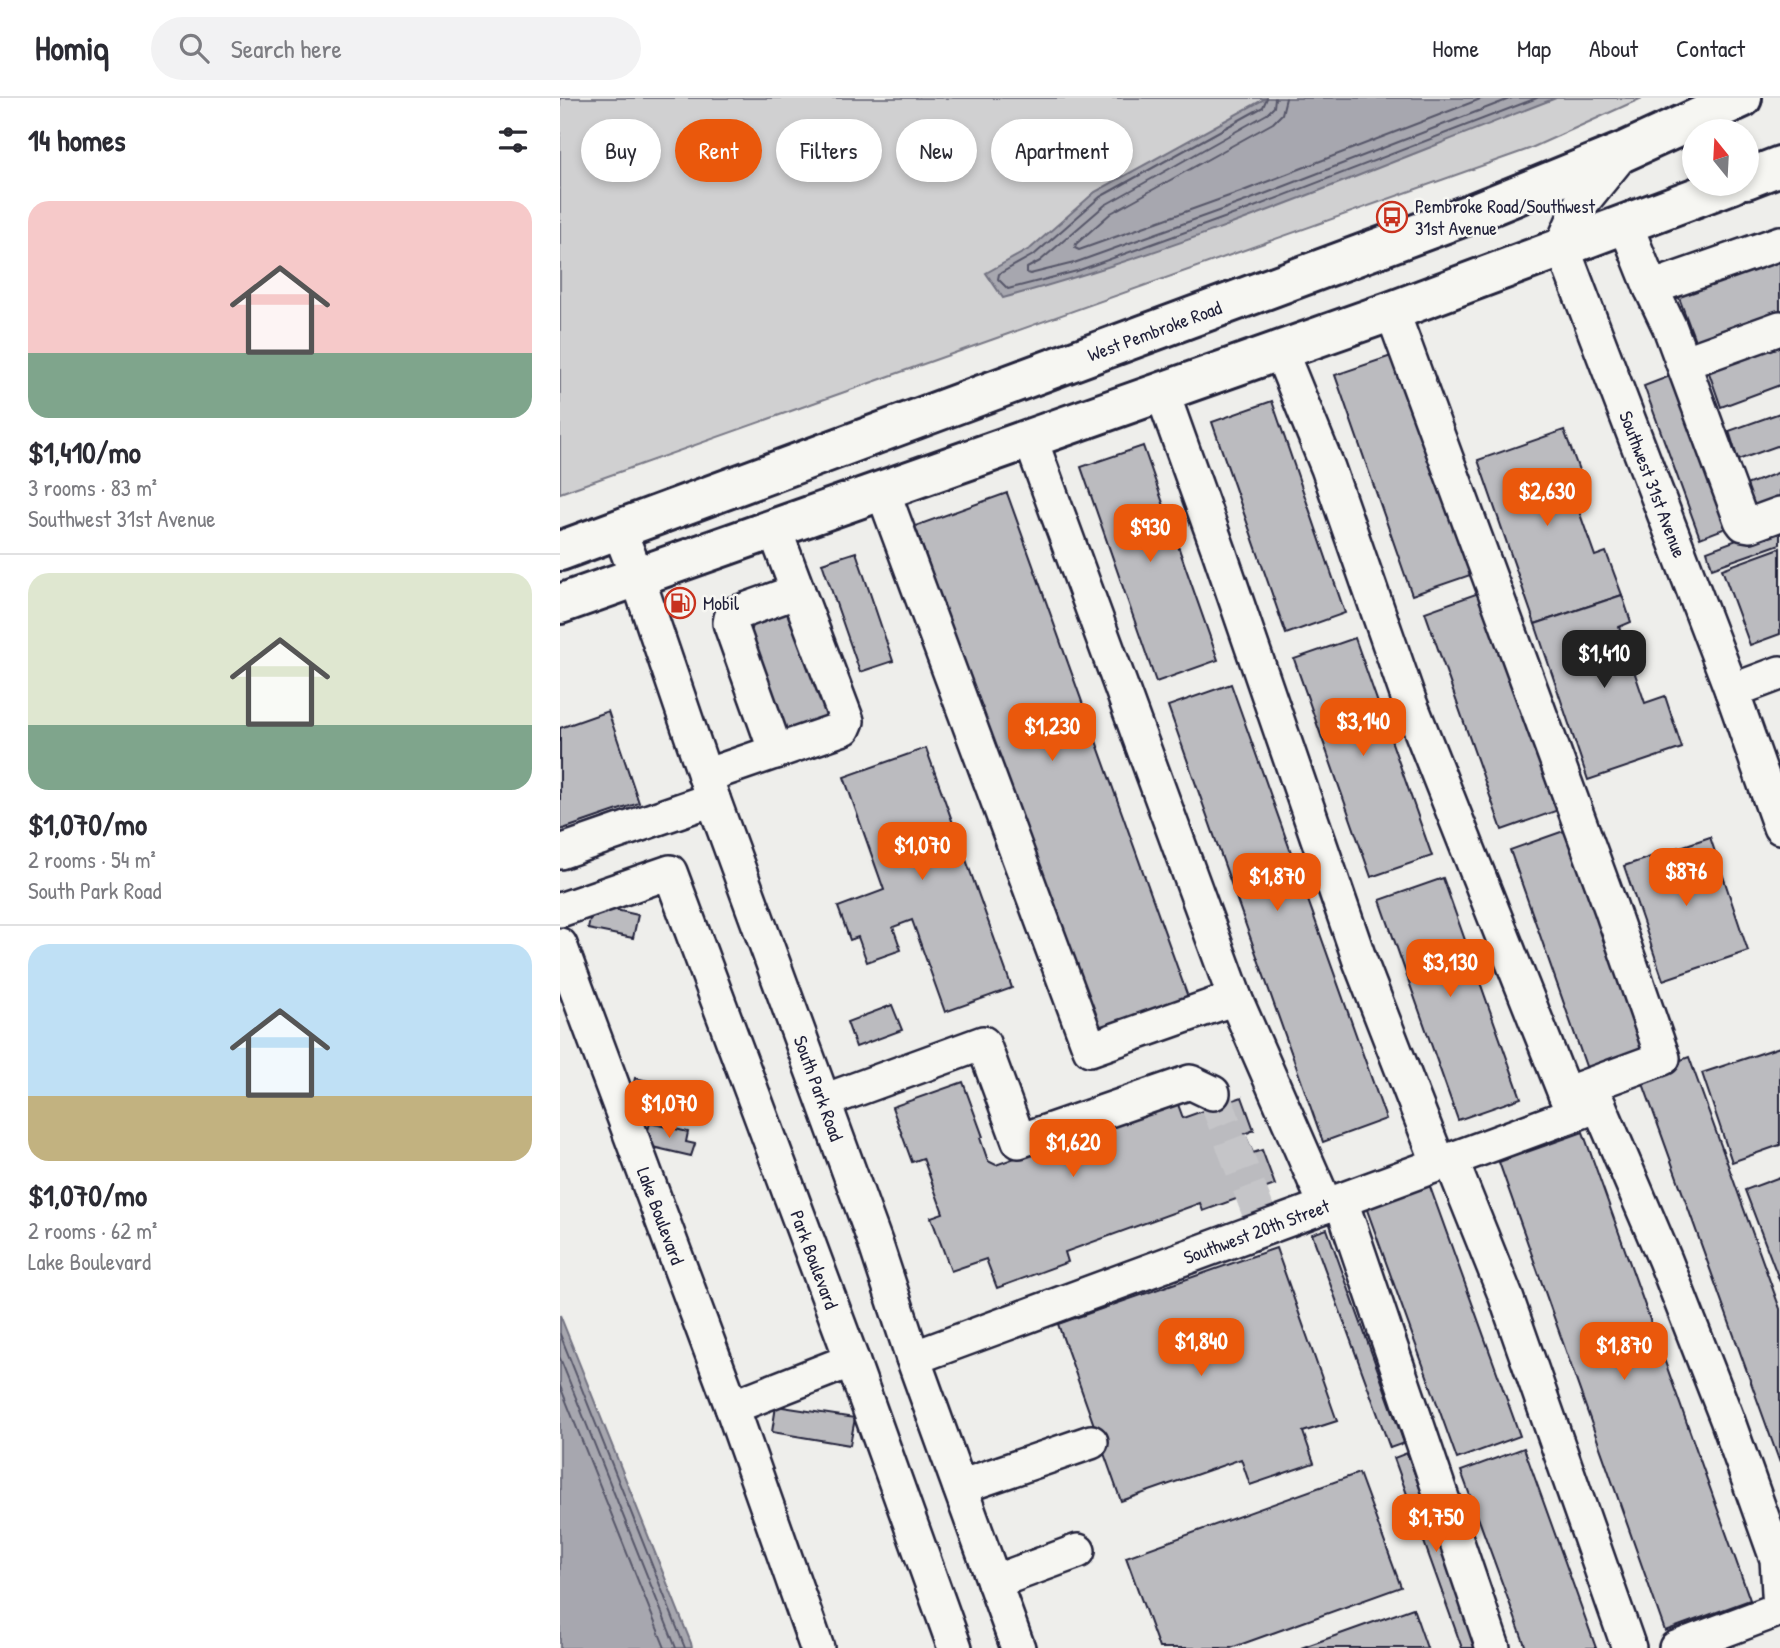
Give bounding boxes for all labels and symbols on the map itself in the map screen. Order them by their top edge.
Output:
north arrow [1682,119,1759,196]
place label: Pembroke Road/Southwest 31st Avenue [1415,193,1596,241]
bus stop icon: Pembroke Road/Southwest 31st Avenue [1375,200,1409,234]
street label: West Pembroke Road [1084,294,1226,367]
street label: Southwest 31st Avenue [1613,407,1693,562]
pin: $2,630 [1490,468,1604,528]
pin: $930 [1109,504,1191,564]
fuel station icon: Mobil [663,586,697,620]
place label: Mobil [703,590,740,616]
pin: $1,410 [1547,630,1661,690]
pin: $3,140 [1306,698,1420,758]
pin: $1,230 [995,704,1109,763]
pin: $1,070 [865,822,979,882]
pin: $876 [1645,848,1727,908]
pin: $1,870 [1220,854,1334,913]
pin: $3,130 [1393,940,1507,999]
street label: South Park Road [788,1032,850,1145]
pin: $1,070 [612,1080,726,1140]
pin: $1,620 [1016,1119,1130,1179]
street label: Lake Boulevard [631,1164,691,1269]
street label: Southwest 20th Street [1180,1192,1333,1270]
street label: Park Boulevard [784,1206,845,1313]
pin: $1,840 [1144,1318,1258,1378]
pin: $1,870 [1567,1322,1681,1382]
pin: $1,750 [1379,1494,1493,1554]

